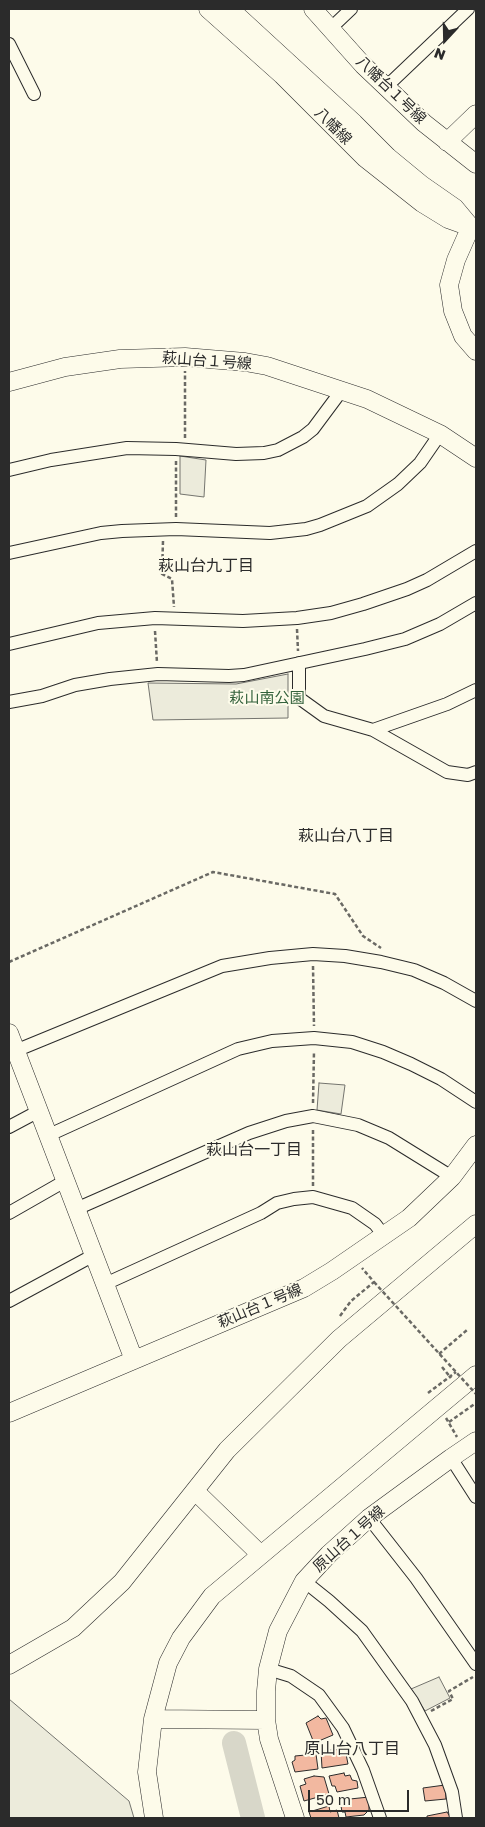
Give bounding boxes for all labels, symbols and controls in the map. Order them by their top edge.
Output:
north arrow [420,15,470,65]
text: N [431,45,447,64]
street label: 八幡台１号線 [352,52,430,128]
street label: 八幡線 [311,104,355,148]
street label: 萩山台１号線 [161,349,253,373]
district label: 萩山台九丁目 [158,556,254,576]
park label: 萩山南公園 [230,689,304,707]
district label: 萩山台八丁目 [298,826,394,846]
district label: 萩山台一丁目 [206,1140,302,1160]
street label: 萩山台１号線 [215,1280,305,1332]
street label: 原山台１号線 [310,1502,388,1576]
district label: 原山台八丁目 [304,1739,400,1759]
scale bar [310,1780,411,1812]
text: 50 m [316,1790,351,1808]

